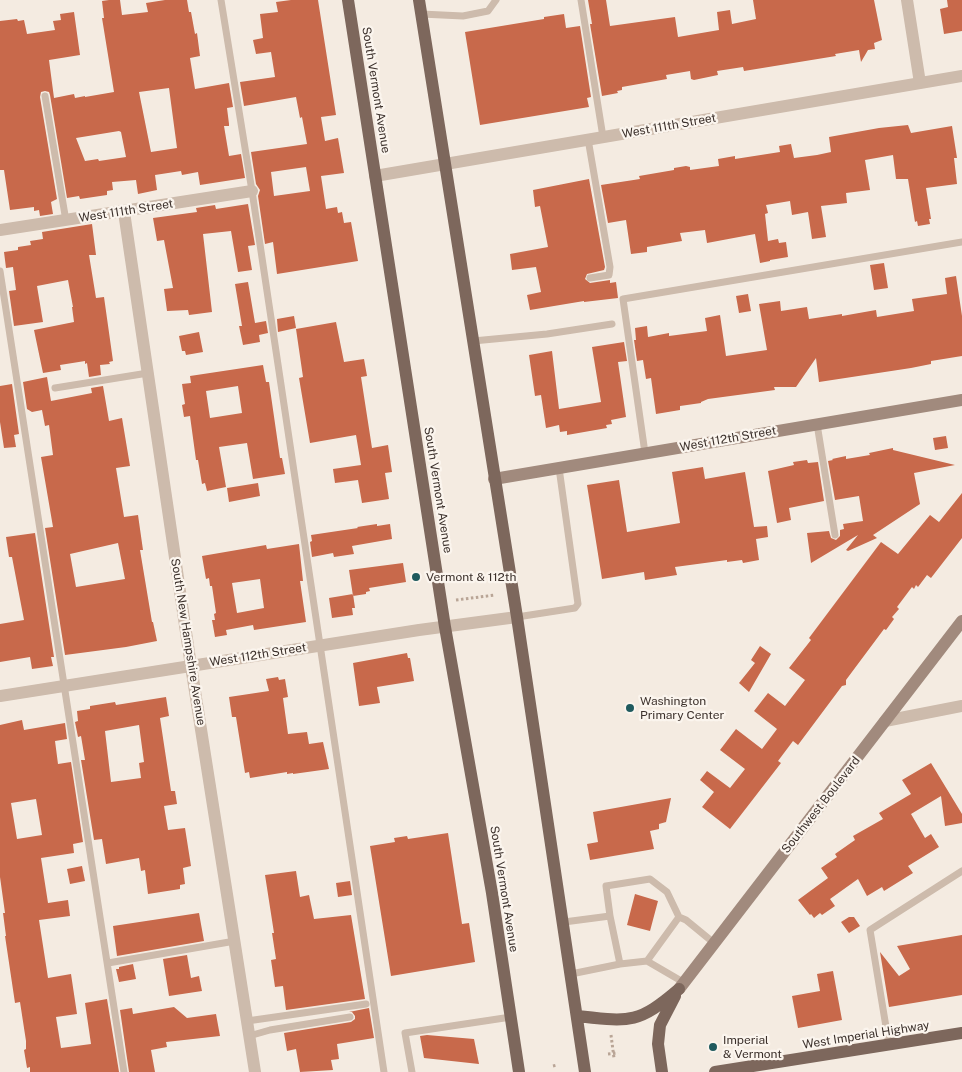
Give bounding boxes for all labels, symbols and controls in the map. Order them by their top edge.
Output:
street label: South Vermont Avenue [359,26,393,154]
street label: West 111th Street [621,111,717,141]
street label: West 111th Street [78,196,174,226]
street label: West 112th Street [679,423,777,455]
street label: South Vermont Avenue [421,426,455,554]
street label: South New Hampshire Avenue [168,557,208,727]
place label: Vermont & 112th [426,570,516,584]
marker: Vermont & 112th [410,571,422,583]
street label: West 112th Street [209,640,307,670]
place label: Washington Primary Center [640,694,724,722]
marker: Washington Primary Center [624,702,636,714]
street label: Southwest Boulevard [779,754,863,856]
street label: South Vermont Avenue [487,825,521,953]
street label: West Imperial Highway [802,1018,930,1052]
place label: Imperial & Vermont [723,1033,782,1061]
marker: Imperial & Vermont [707,1041,719,1053]

